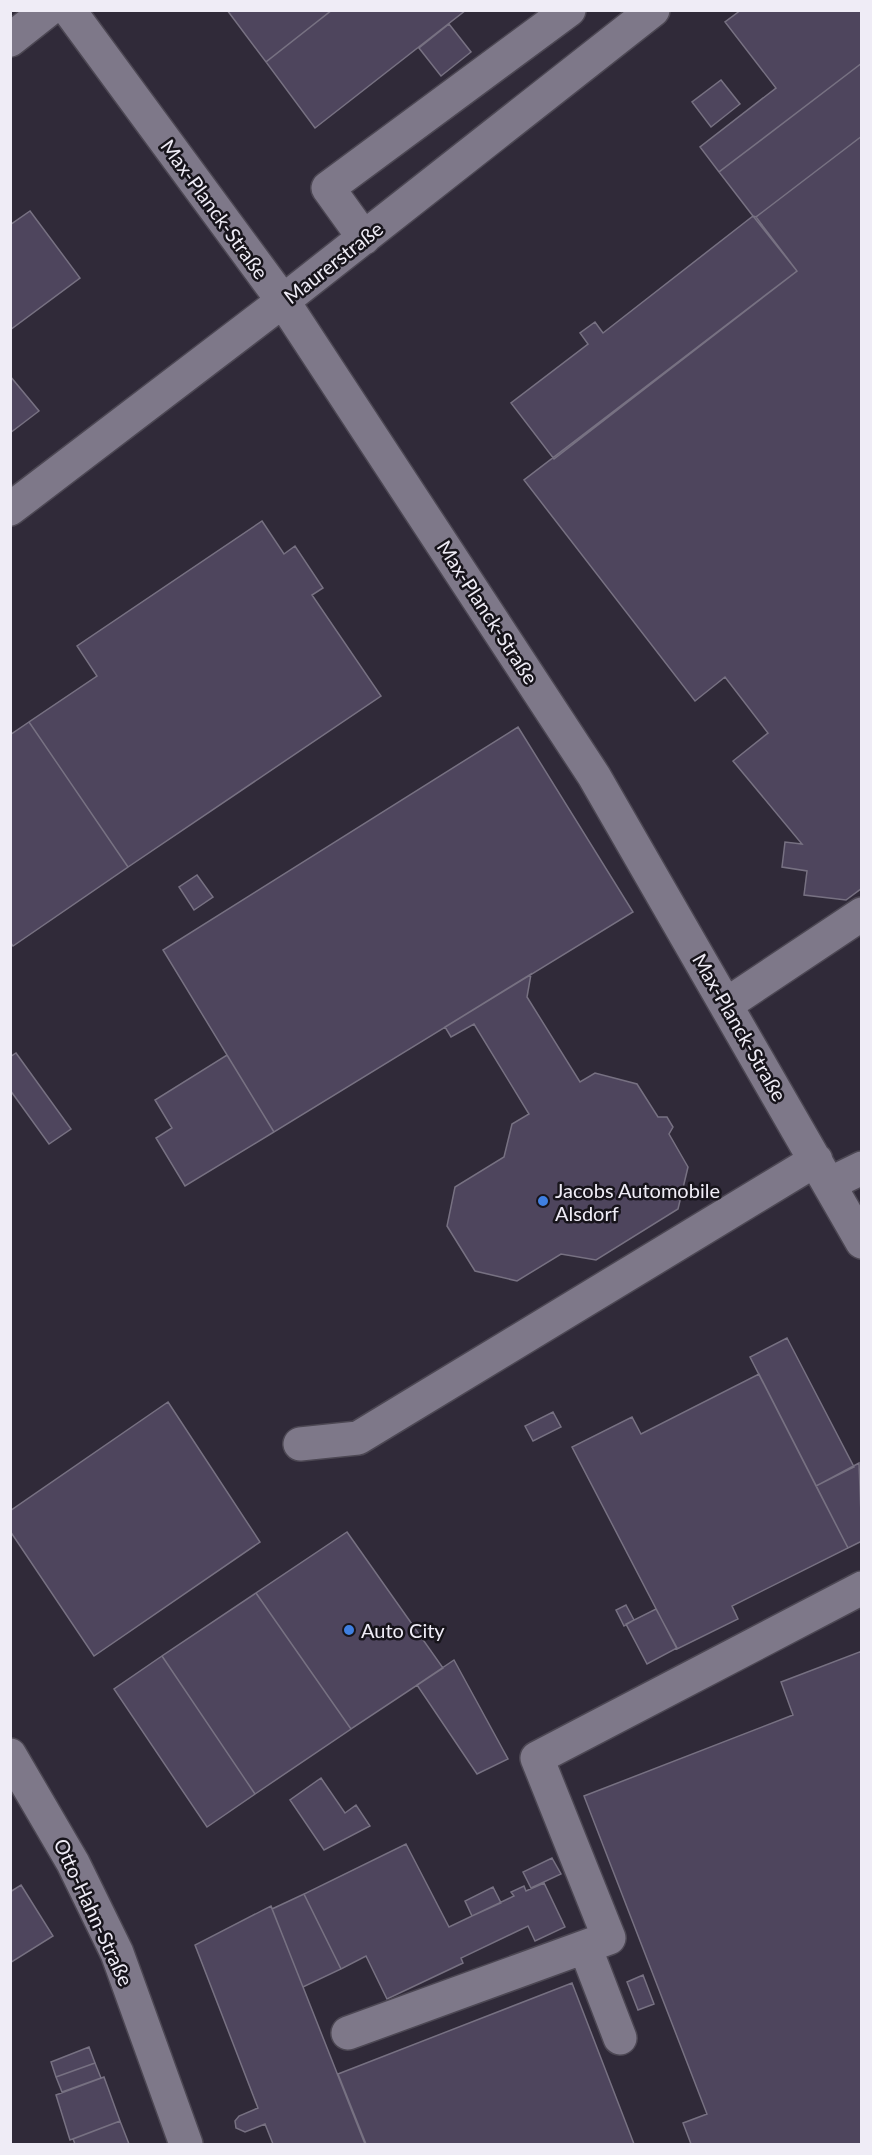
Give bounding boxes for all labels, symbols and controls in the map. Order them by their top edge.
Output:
street label: Max-Planck-Straße [156,135,274,283]
street label: Maurerstraße [279,216,387,308]
street label: Max-Planck-Straße [433,536,543,688]
street label: Max-Planck-Straße [688,949,792,1105]
place label: Jacobs Automobile Alsdorf [555,1178,720,1225]
marker: Jacobs Automobile Alsdorf [536,1194,550,1208]
place label: Auto City [361,1618,445,1642]
marker: Auto City [342,1623,356,1637]
street label: Otto-Hahn-Straße [49,1835,139,1989]

